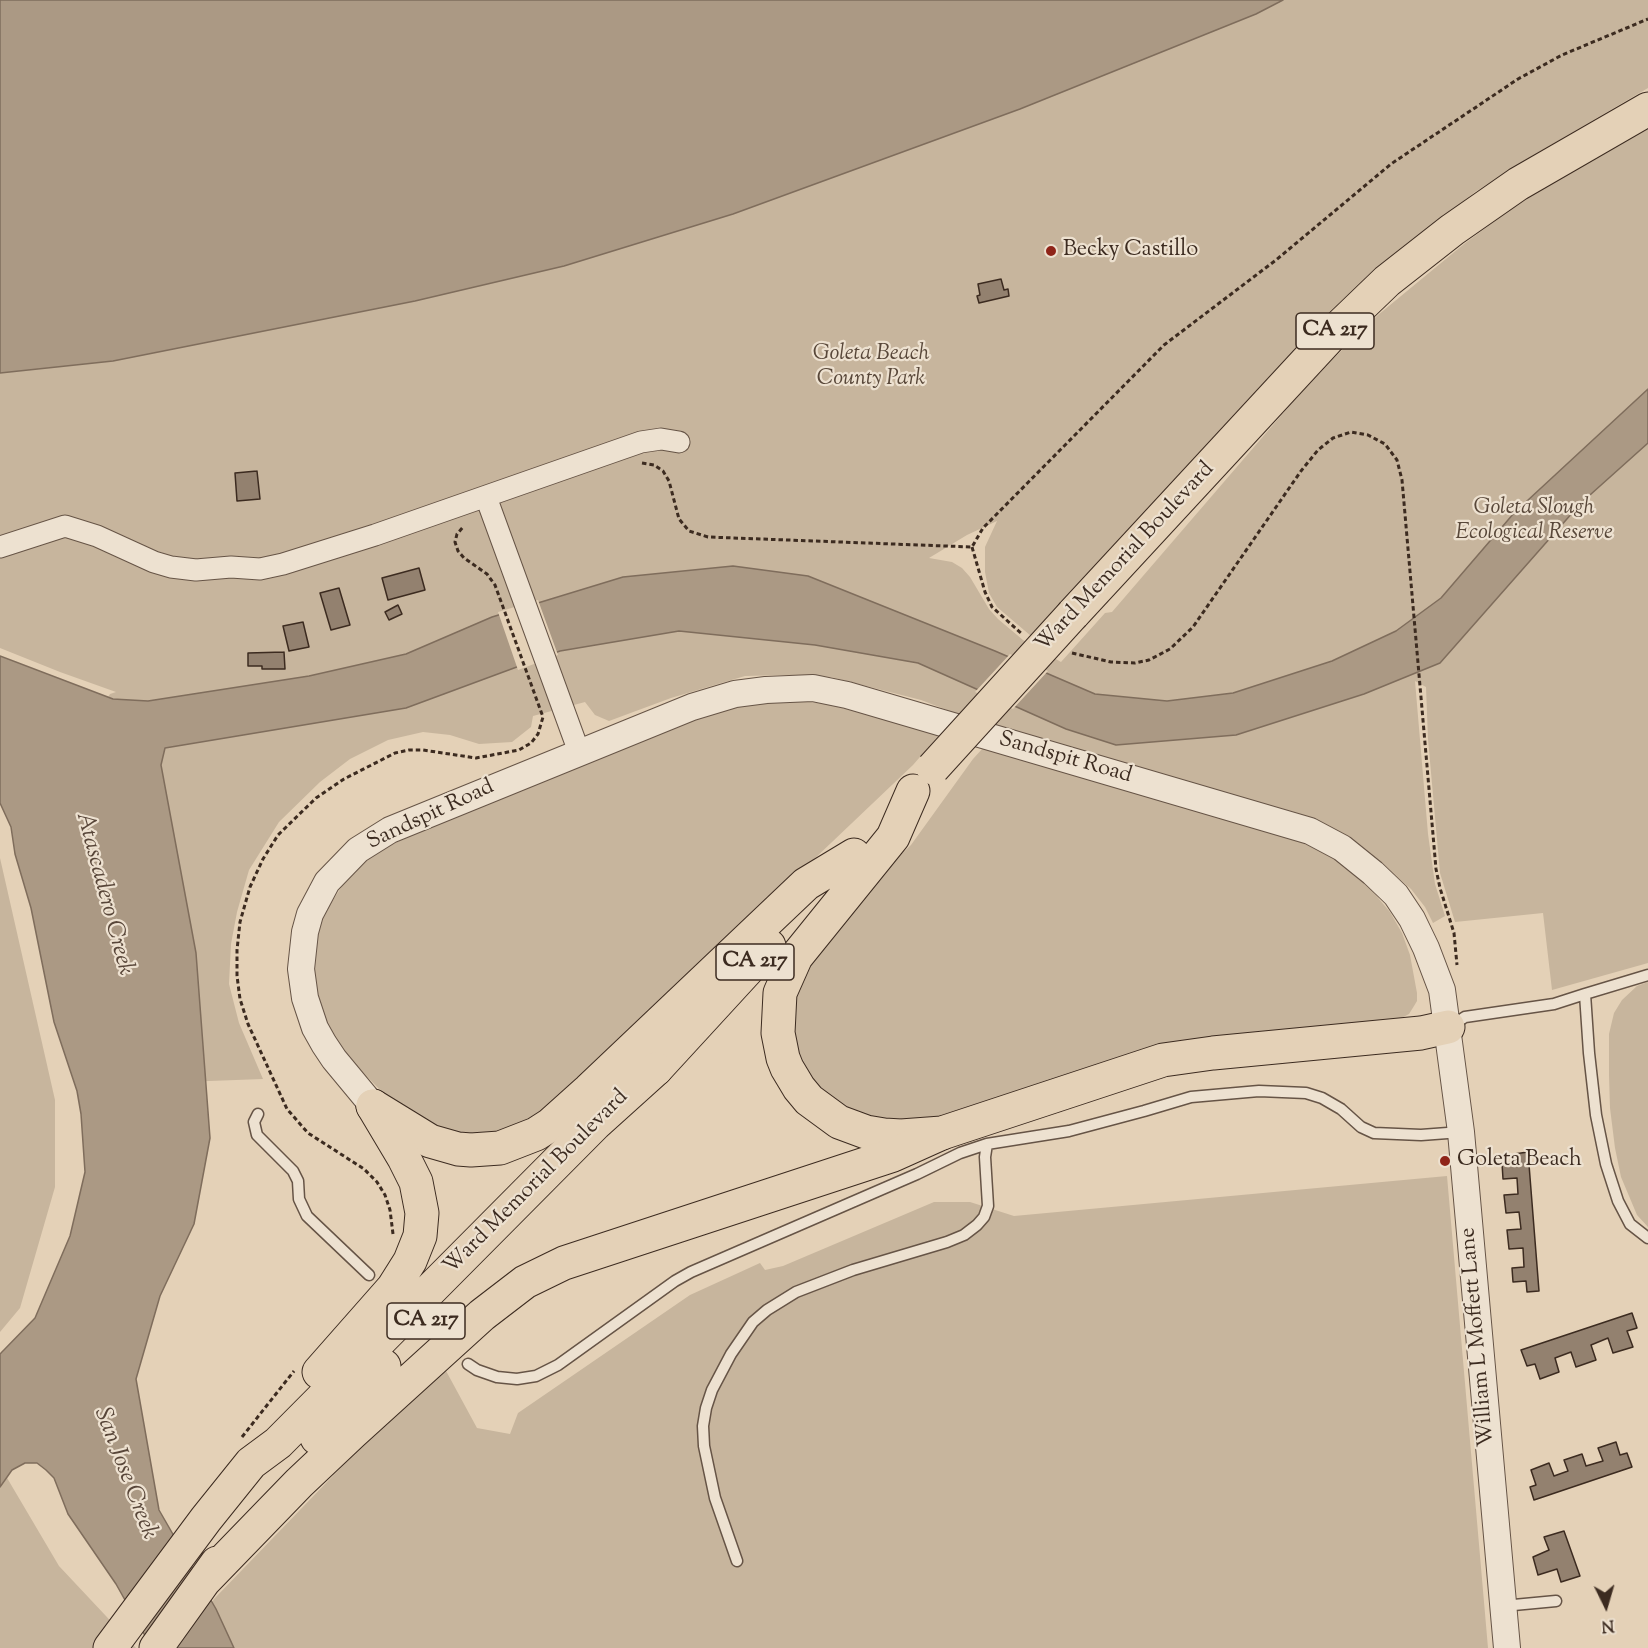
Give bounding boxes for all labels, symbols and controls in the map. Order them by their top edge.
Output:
place label: Becky Castillo [1063,238,1198,264]
marker: Becky Castillo [1044,244,1058,258]
road number: CA 217 [1296,313,1374,349]
park label: Goleta Beach County Park [813,342,929,394]
street label: Ward Memorial Boulevard [1031,457,1221,659]
park label: Goleta Slough Ecological Reserve [1455,496,1613,548]
street label: Sandspit Road [995,727,1135,791]
street label: Sandspit Road [363,775,499,857]
water label: Atascadero Creek [67,809,139,979]
road number: CA 217 [716,944,794,980]
street label: Ward Memorial Boulevard [439,1085,635,1281]
place label: Goleta Beach [1457,1148,1582,1174]
marker: Goleta Beach [1438,1154,1452,1168]
street label: William L Moffett Lane [1456,1226,1502,1448]
road number: CA 217 [387,1303,465,1339]
water label: San Jose Creek [86,1404,162,1544]
north arrow [1576,1576,1636,1636]
text: N [1600,1612,1615,1636]

